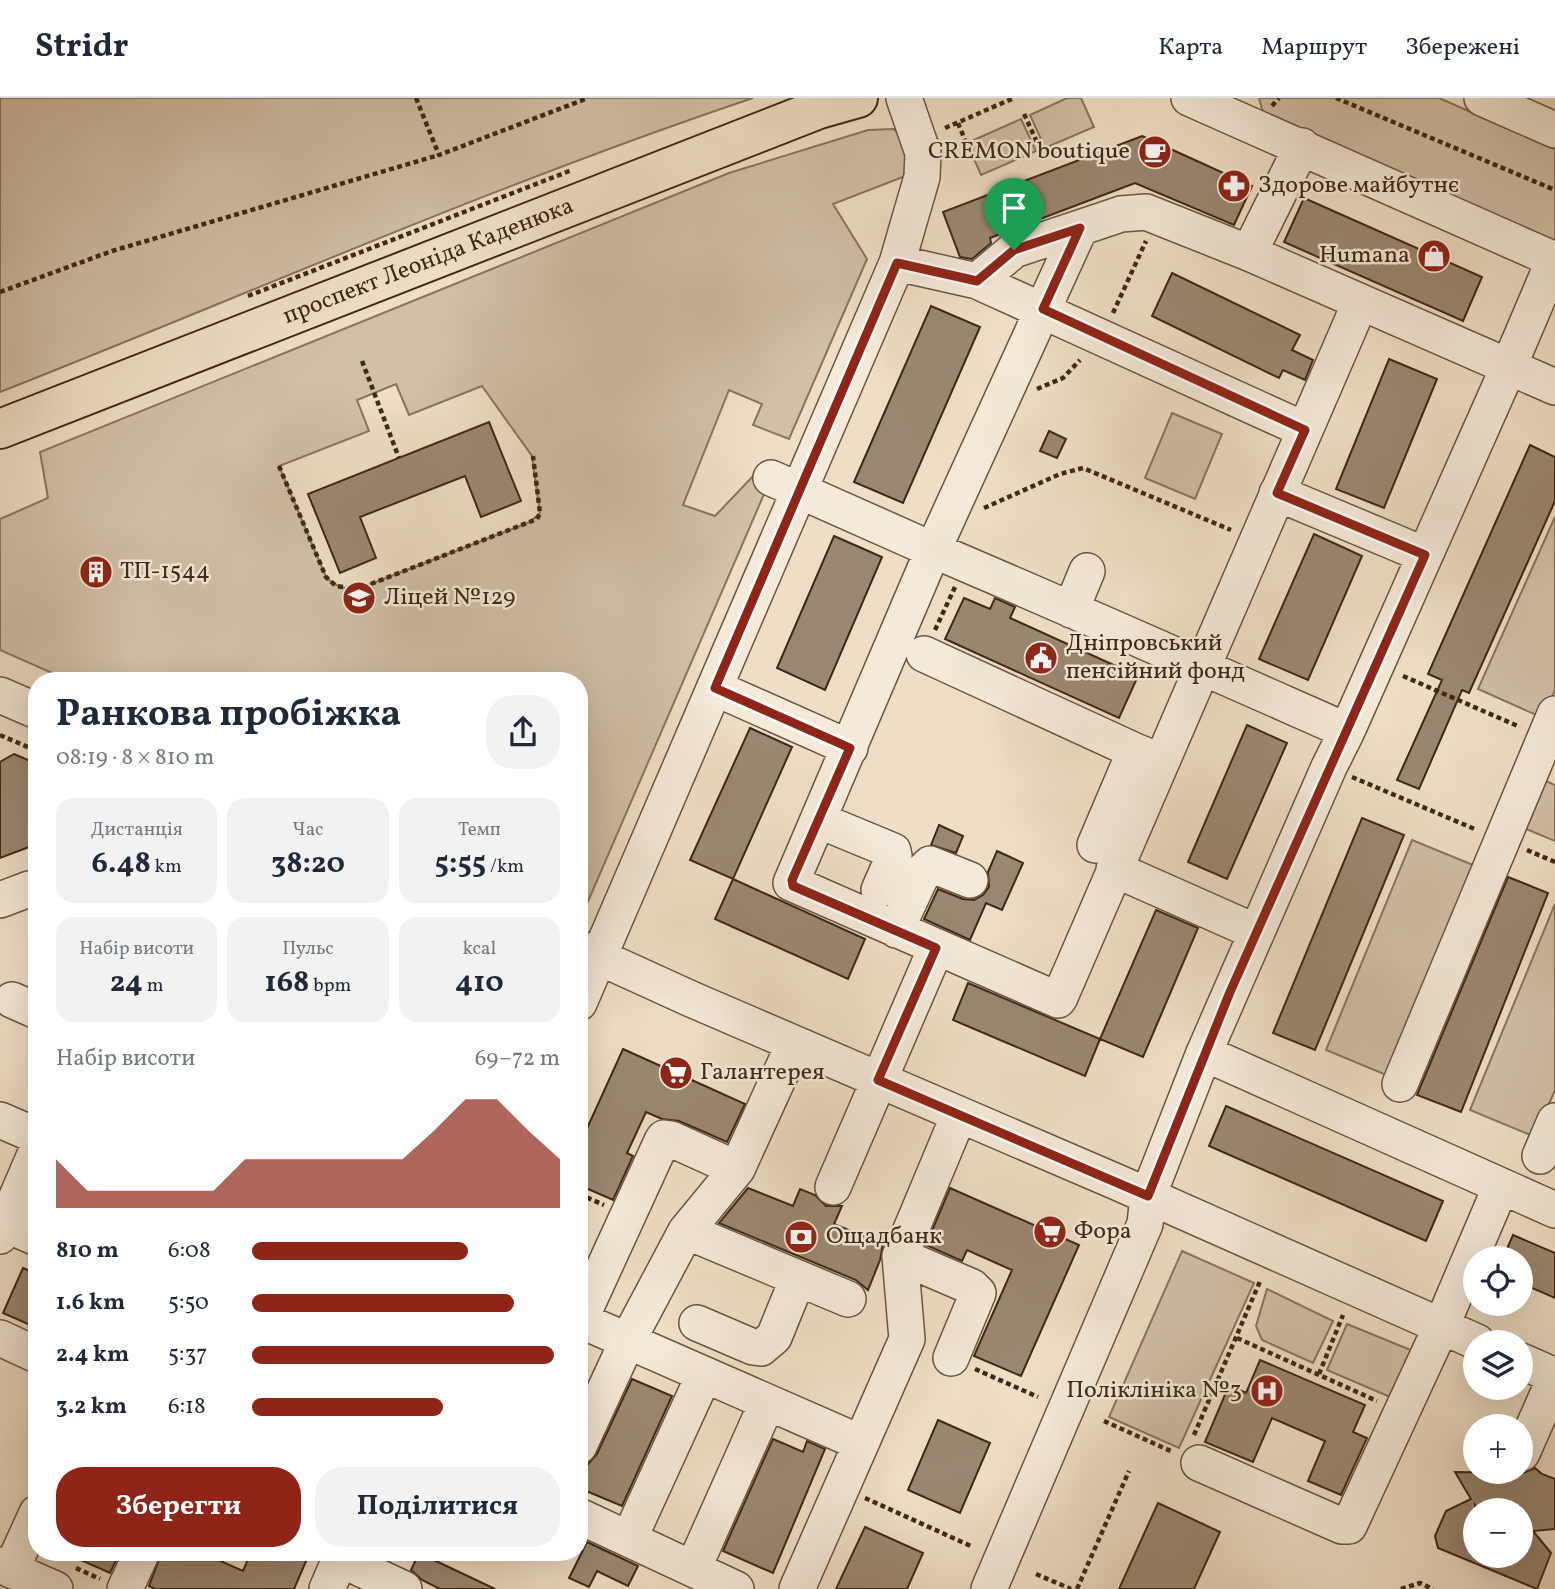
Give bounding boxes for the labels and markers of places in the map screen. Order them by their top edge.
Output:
cafe icon: CREMON boutique [1136,133,1174,171]
place label: CREMON boutique [928,135,1130,169]
pharmacy icon: Здорове майбутнє [1215,167,1253,205]
place label: Здорове майбутнє [1258,169,1459,203]
pin [984,178,1044,250]
shop icon: Humana [1415,237,1453,275]
place label: Humana [1319,239,1410,273]
building icon: ТП-1544 [77,553,115,591]
place label: ТП-1544 [120,555,210,589]
school or university icon: Ліцей №129 [340,579,378,617]
place label: Ліцей №129 [384,581,516,615]
place label: Дніпровський пенсійний фонд [1066,627,1245,689]
public building icon: Дніпровський пенсійний фонд [1022,639,1060,677]
supermarket icon: Галантерея [657,1054,695,1092]
place label: Галантерея [700,1056,825,1090]
supermarket icon: Фора [1031,1213,1069,1251]
place label: Фора [1074,1215,1132,1249]
bank icon: Ощадбанк [782,1218,820,1256]
place label: Ощадбанк [826,1220,942,1254]
hospital icon: Поліклініка №3 [1248,1372,1286,1410]
place label: Поліклініка №3 [1066,1374,1242,1408]

